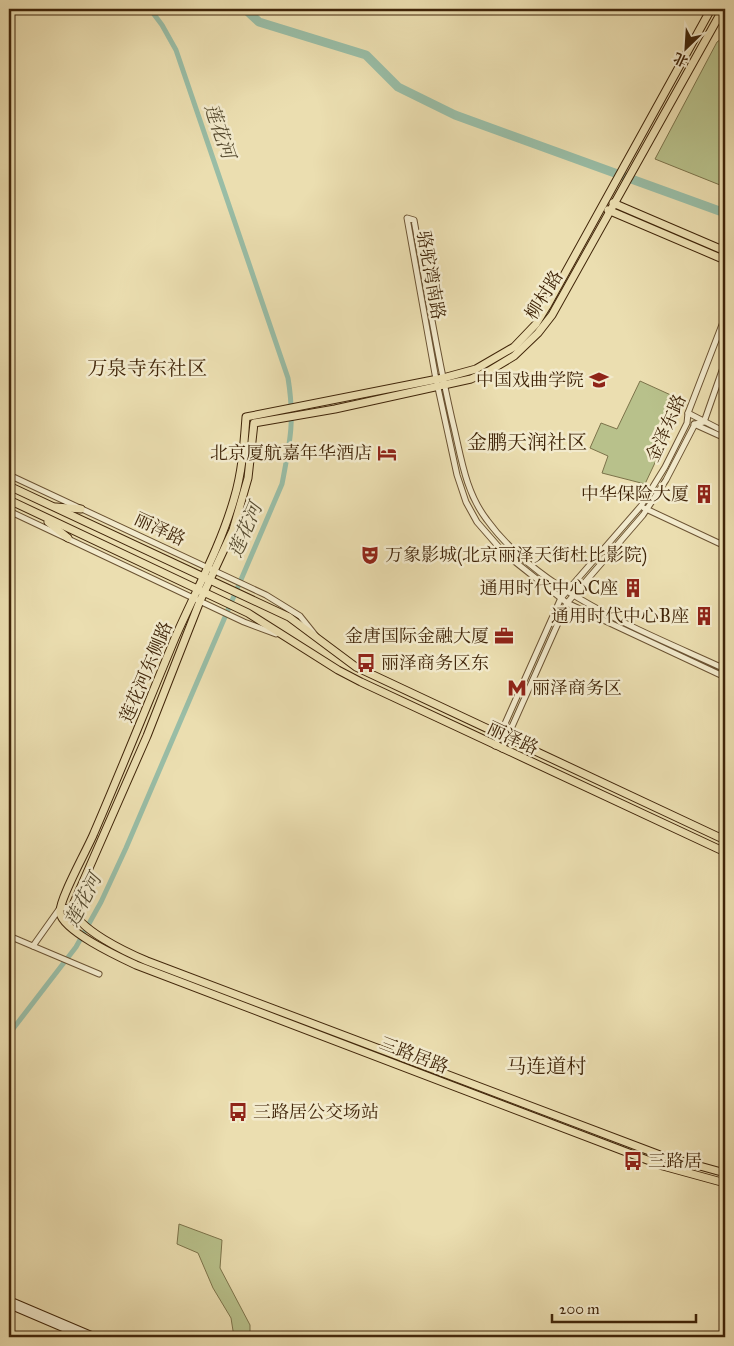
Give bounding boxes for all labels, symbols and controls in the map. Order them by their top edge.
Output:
north arrow [662,22,712,72]
text: 北 [671,49,691,70]
water label: 莲花河 [200,100,241,165]
street label: 骆驼湾南路 [412,229,450,321]
street label: 柳村路 [520,266,568,324]
district label: 万泉寺东社区 [87,356,207,380]
place label: 中国戏曲学院 [476,369,584,391]
school or university icon: 中国戏曲学院 [588,369,610,391]
street label: 金泽东路 [641,391,691,465]
district label: 金鹏天润社区 [467,430,587,454]
place label: 北京厦航嘉年华酒店 [210,442,372,464]
hotel icon: 北京厦航嘉年华酒店 [376,442,398,464]
place label: 中华保险大厦 [581,483,689,505]
building icon: 中华保险大厦 [693,483,715,505]
water label: 莲花河 [223,497,268,561]
street label: 丽泽路 [131,508,189,550]
theatre icon: 万象影城(北京丽泽天街杜比影院) [359,544,381,566]
place label: 万象影城(北京丽泽天街杜比影院) [385,544,647,567]
place label: 通用时代中心C座 [480,577,618,599]
building icon: 通用时代中心C座 [622,577,644,599]
place label: 通用时代中心B座 [551,605,689,627]
building icon: 通用时代中心B座 [693,605,715,627]
street label: 莲花河东侧路 [115,618,177,726]
place label: 金唐国际金融大厦 [345,625,489,647]
office icon: 金唐国际金融大厦 [493,625,515,647]
bus stop icon: 丽泽商务区东 [355,652,377,674]
place label: 丽泽商务区东 [381,652,489,674]
metro station icon: 丽泽商务区 [506,677,528,699]
place label: 丽泽商务区 [532,677,622,699]
street label: 丽泽路 [484,717,542,759]
water label: 莲花河 [60,867,108,931]
street label: 三路居路 [376,1032,452,1078]
district label: 马连道村 [506,1054,586,1078]
bus stop icon: 三路居公交场站 [227,1101,249,1123]
place label: 三路居公交场站 [253,1101,379,1123]
bus stop icon: 三路居 [622,1150,644,1172]
place label: 三路居 [648,1150,702,1172]
scale bar [552,1291,695,1323]
text: 200 m [559,1300,600,1318]

